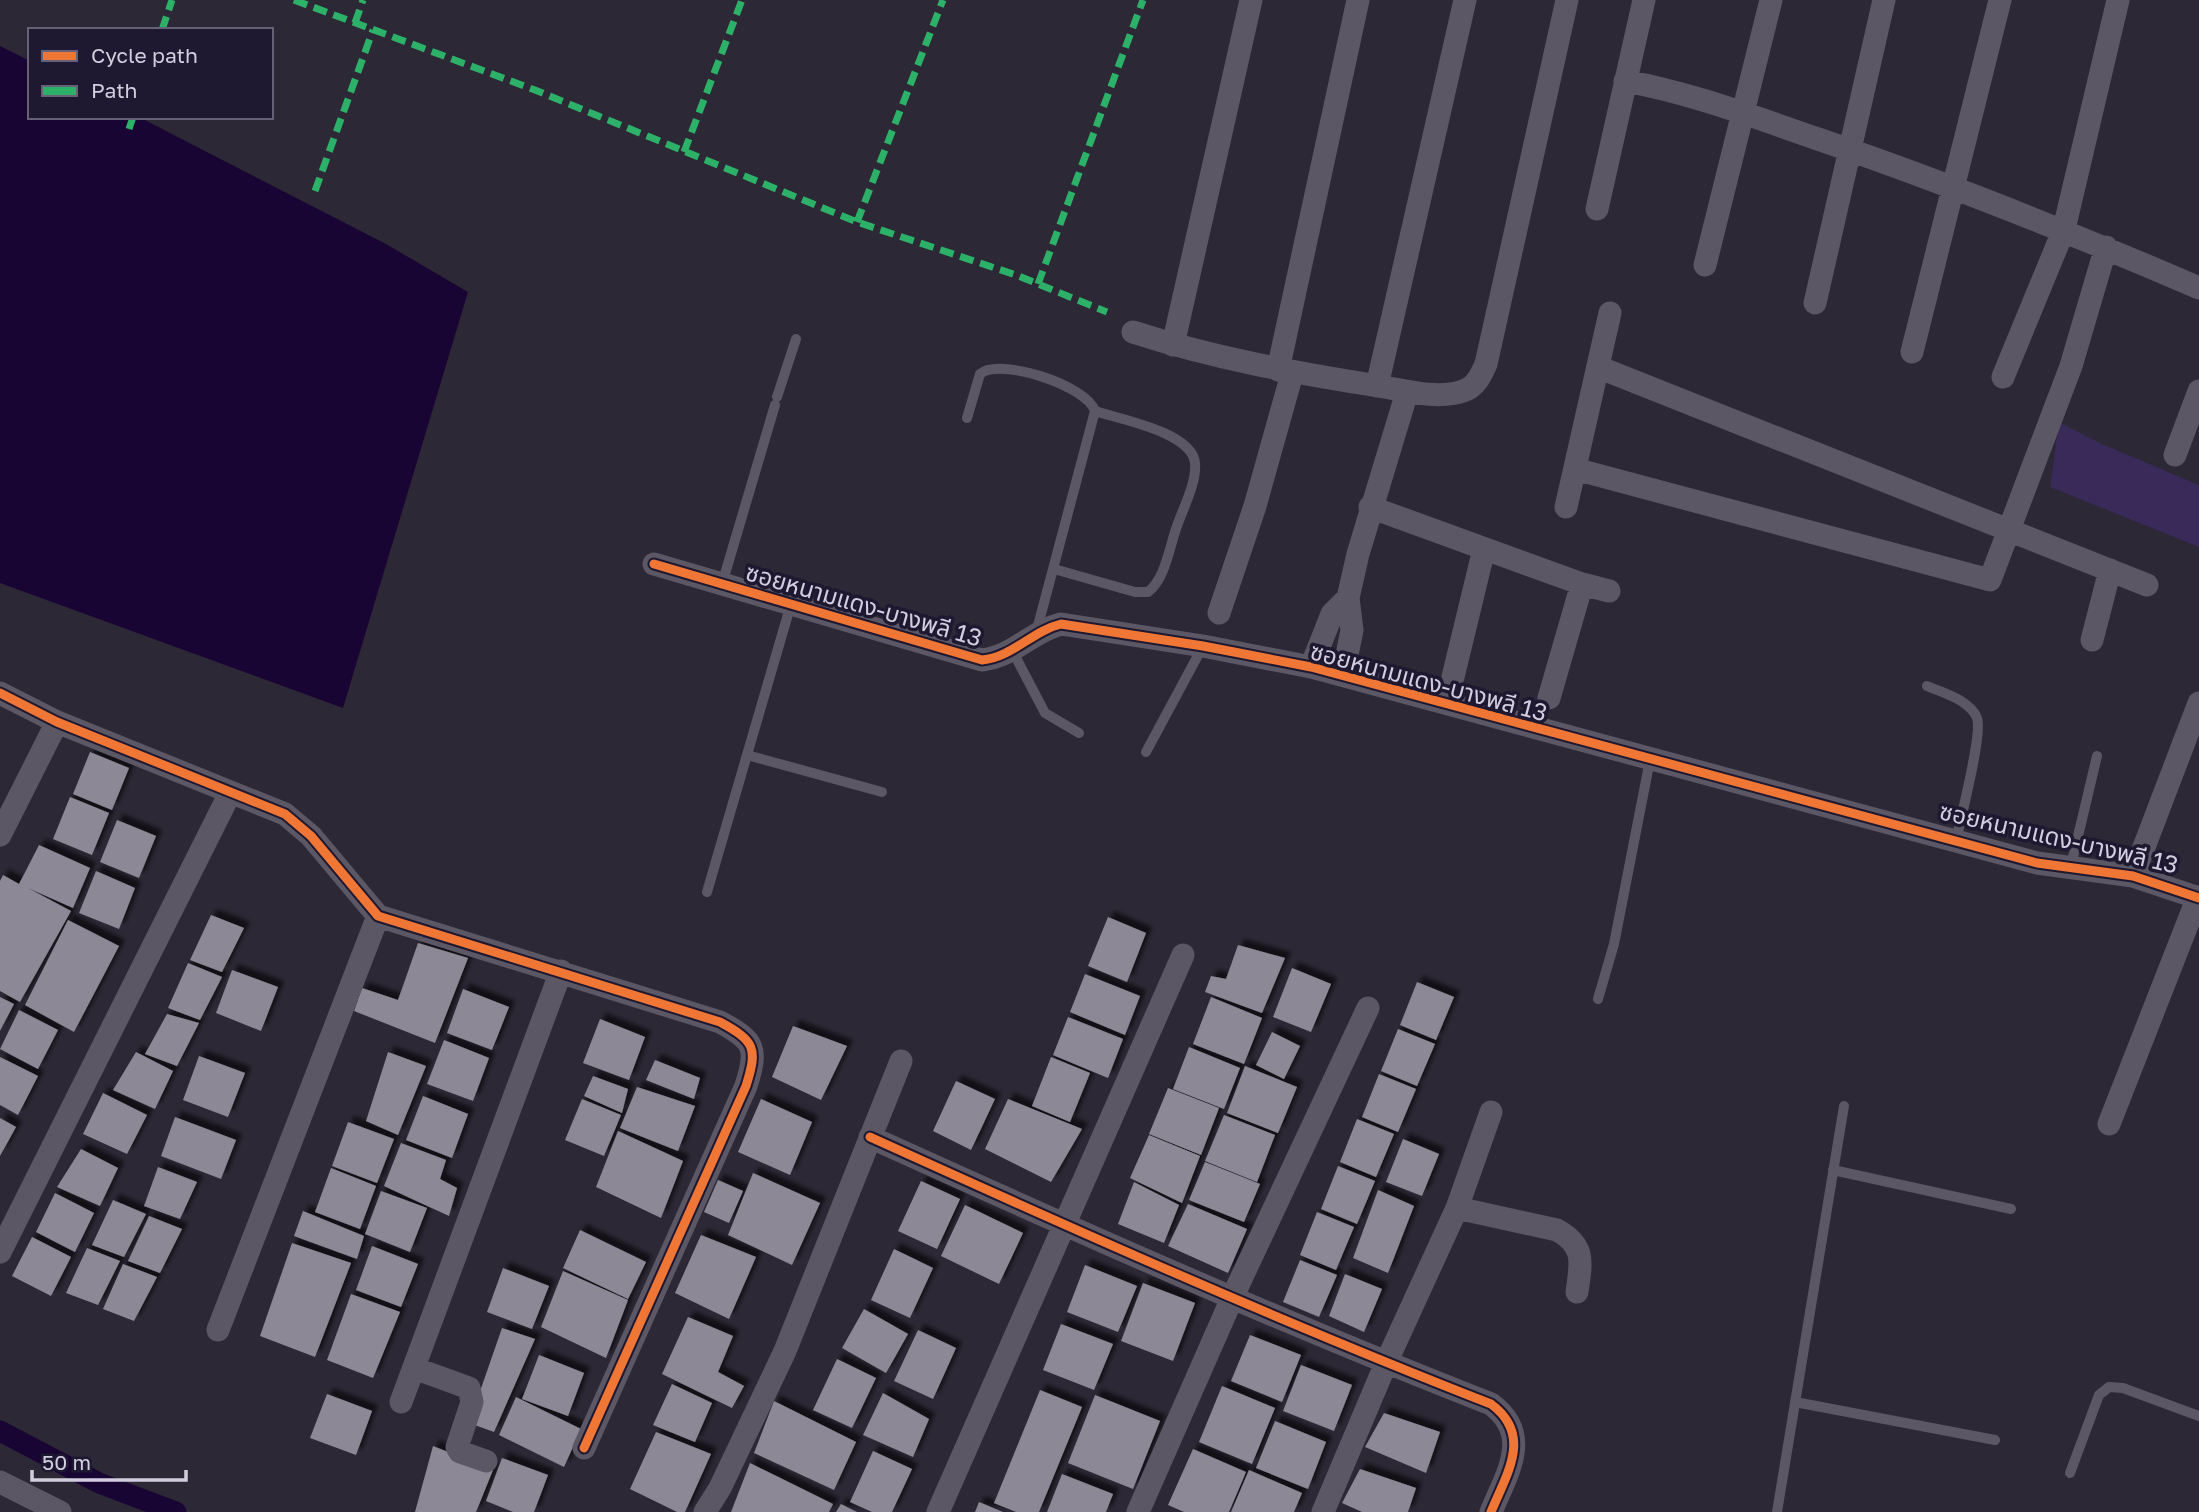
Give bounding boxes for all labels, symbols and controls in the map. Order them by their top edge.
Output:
legend [28,28,273,119]
text: Cycle path [91,42,198,68]
text: Path [91,77,138,103]
street label: ซอยหนามแดง-บางพลี 13 [743,556,985,652]
street label: ซอยหนามแดง-บางพลี 13 [1307,635,1551,727]
street label: ซอยหนามแดง-บางพลี 13 [1937,795,2181,879]
scale bar [32,1438,186,1482]
text: 50 m [42,1449,91,1475]

